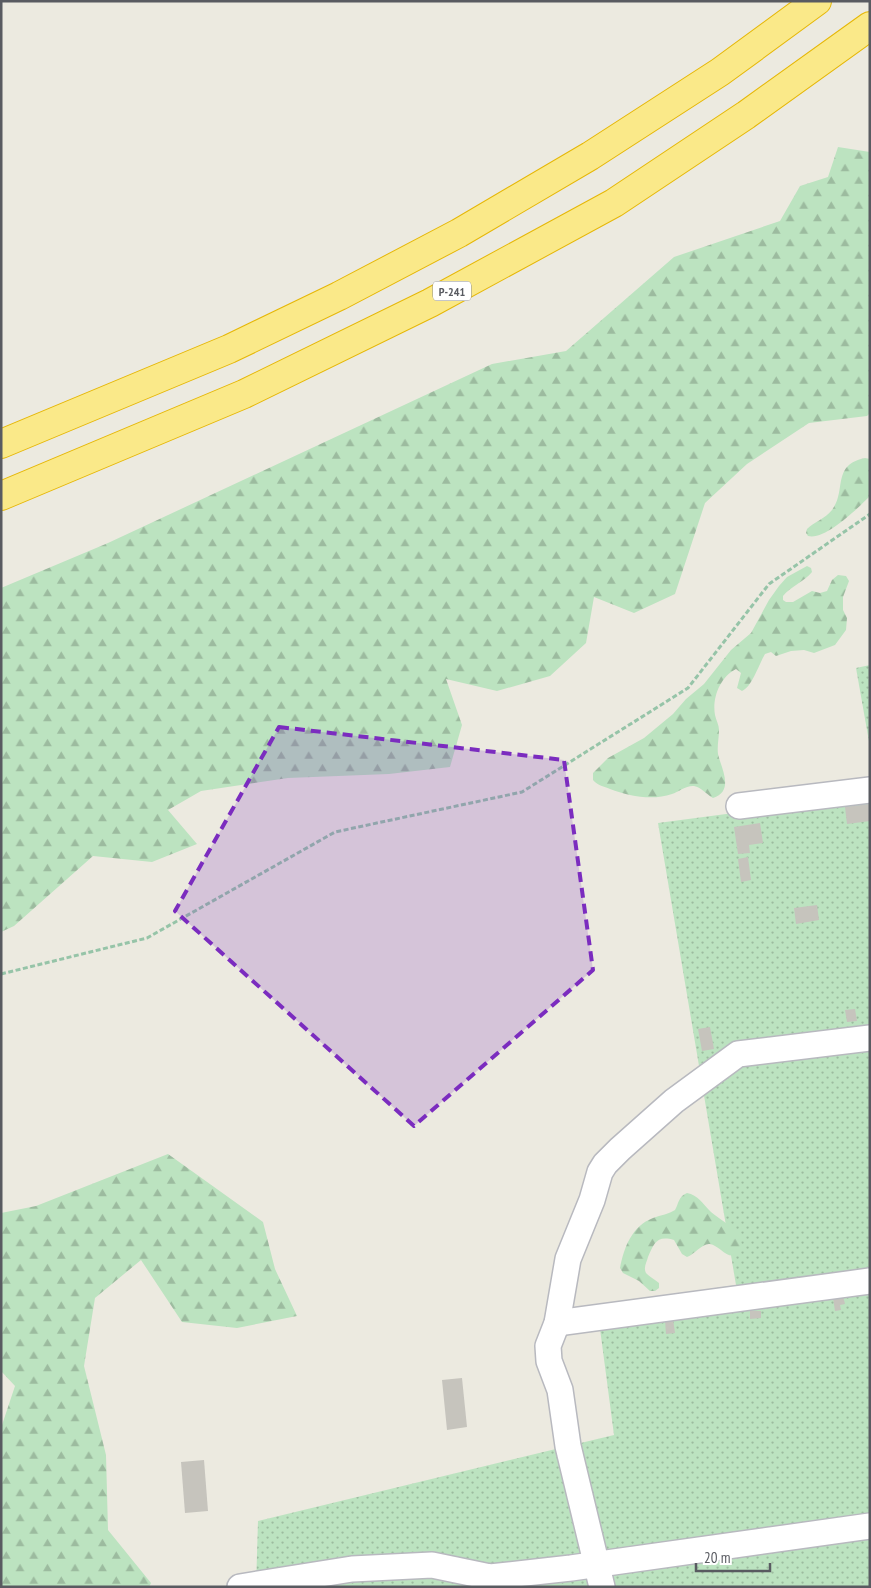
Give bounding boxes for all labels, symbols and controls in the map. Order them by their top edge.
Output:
road number: Р-241 [433,282,471,300]
scale bar [696,1540,770,1572]
text: 20 m [704,1548,730,1567]

